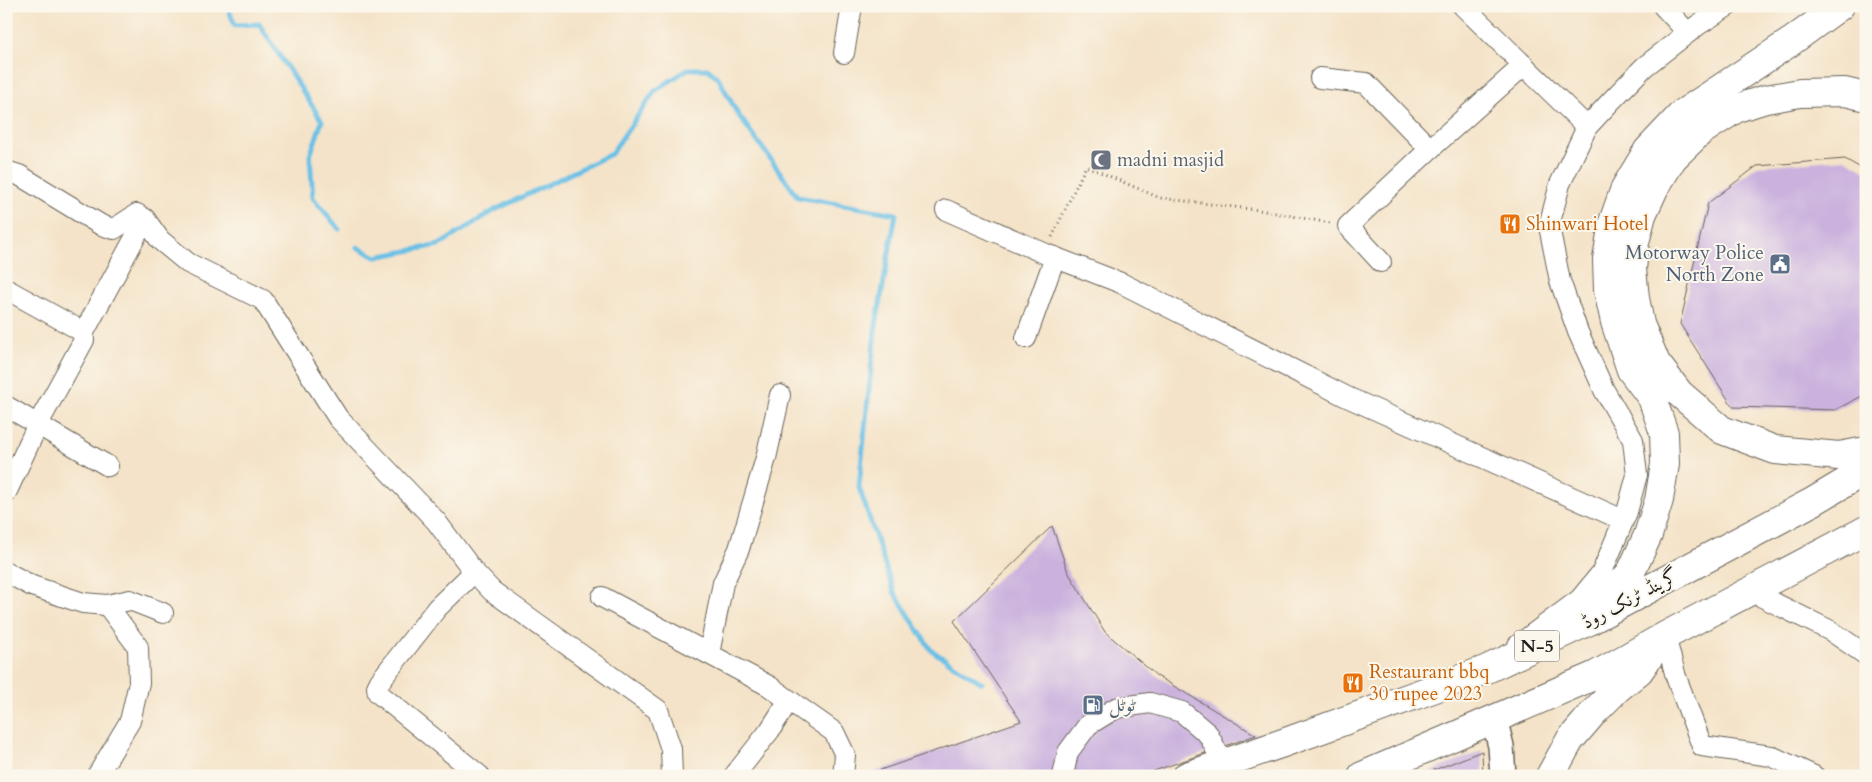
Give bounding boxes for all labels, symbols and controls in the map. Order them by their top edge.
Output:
place label: madni masjid [1117,147,1224,173]
mosque icon: madni masjid [1089,148,1113,172]
place label: Shinwari Hotel [1526,211,1649,237]
restaurant icon: Shinwari Hotel [1498,212,1522,236]
place label: Motorway Police North Zone [1625,240,1764,288]
public building icon: Motorway Police North Zone [1768,252,1792,276]
street label: گرینڈ ٹرنک روڈ [1577,563,1683,635]
road number: N-5 [1514,630,1560,661]
place label: Restaurant bbq 30 rupee 2023 [1369,659,1490,707]
restaurant icon: Restaurant bbq 30 rupee 2023 [1341,671,1365,695]
place label: ٹوٹل [1109,692,1136,718]
fuel station icon: ٹوٹل [1081,693,1105,717]

